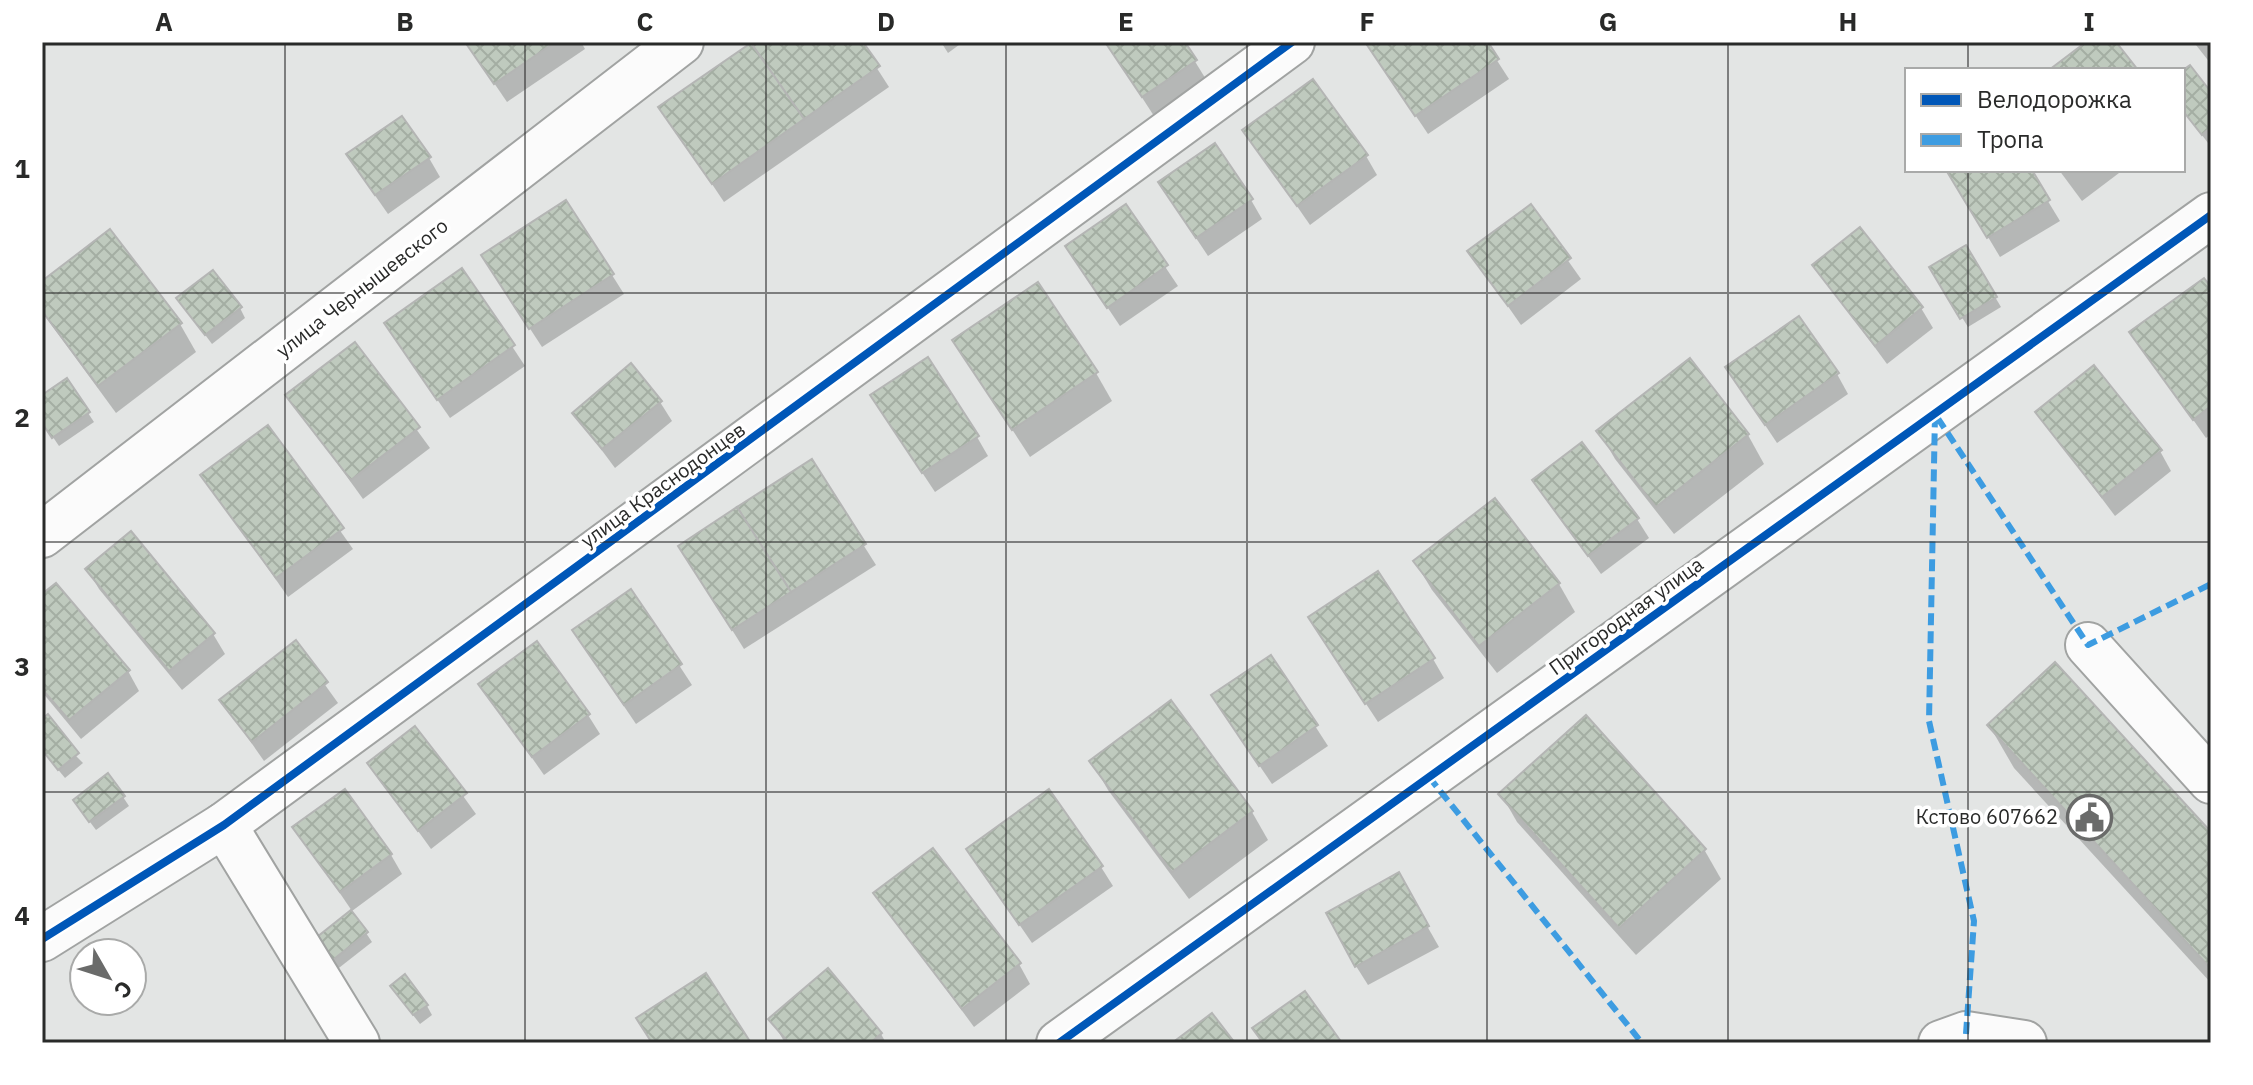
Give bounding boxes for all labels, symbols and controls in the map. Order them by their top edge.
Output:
text: A [155,4,173,38]
text: B [396,4,414,38]
text: C [637,4,654,38]
text: D [877,4,895,38]
text: E [1118,4,1134,38]
text: F [1359,4,1375,38]
text: G [1599,4,1617,38]
text: H [1839,4,1857,38]
text: I [2083,4,2095,38]
legend [1905,68,2185,172]
text: Велодорожка [1977,83,2132,115]
text: Тропа [1977,123,2044,155]
text: 1 [14,151,30,185]
street label: улица Чернышевского [270,212,453,363]
text: 2 [14,400,30,434]
street label: улица Краснодонцев [575,416,751,554]
street label: Пригородная улица [1543,550,1709,681]
text: 3 [14,649,30,683]
public building icon: Кстово 607662 [2065,793,2113,841]
place label: Кстово 607662 [1916,803,2058,830]
text: 4 [14,898,30,932]
north arrow [68,937,148,1017]
text: С [108,975,140,1005]

